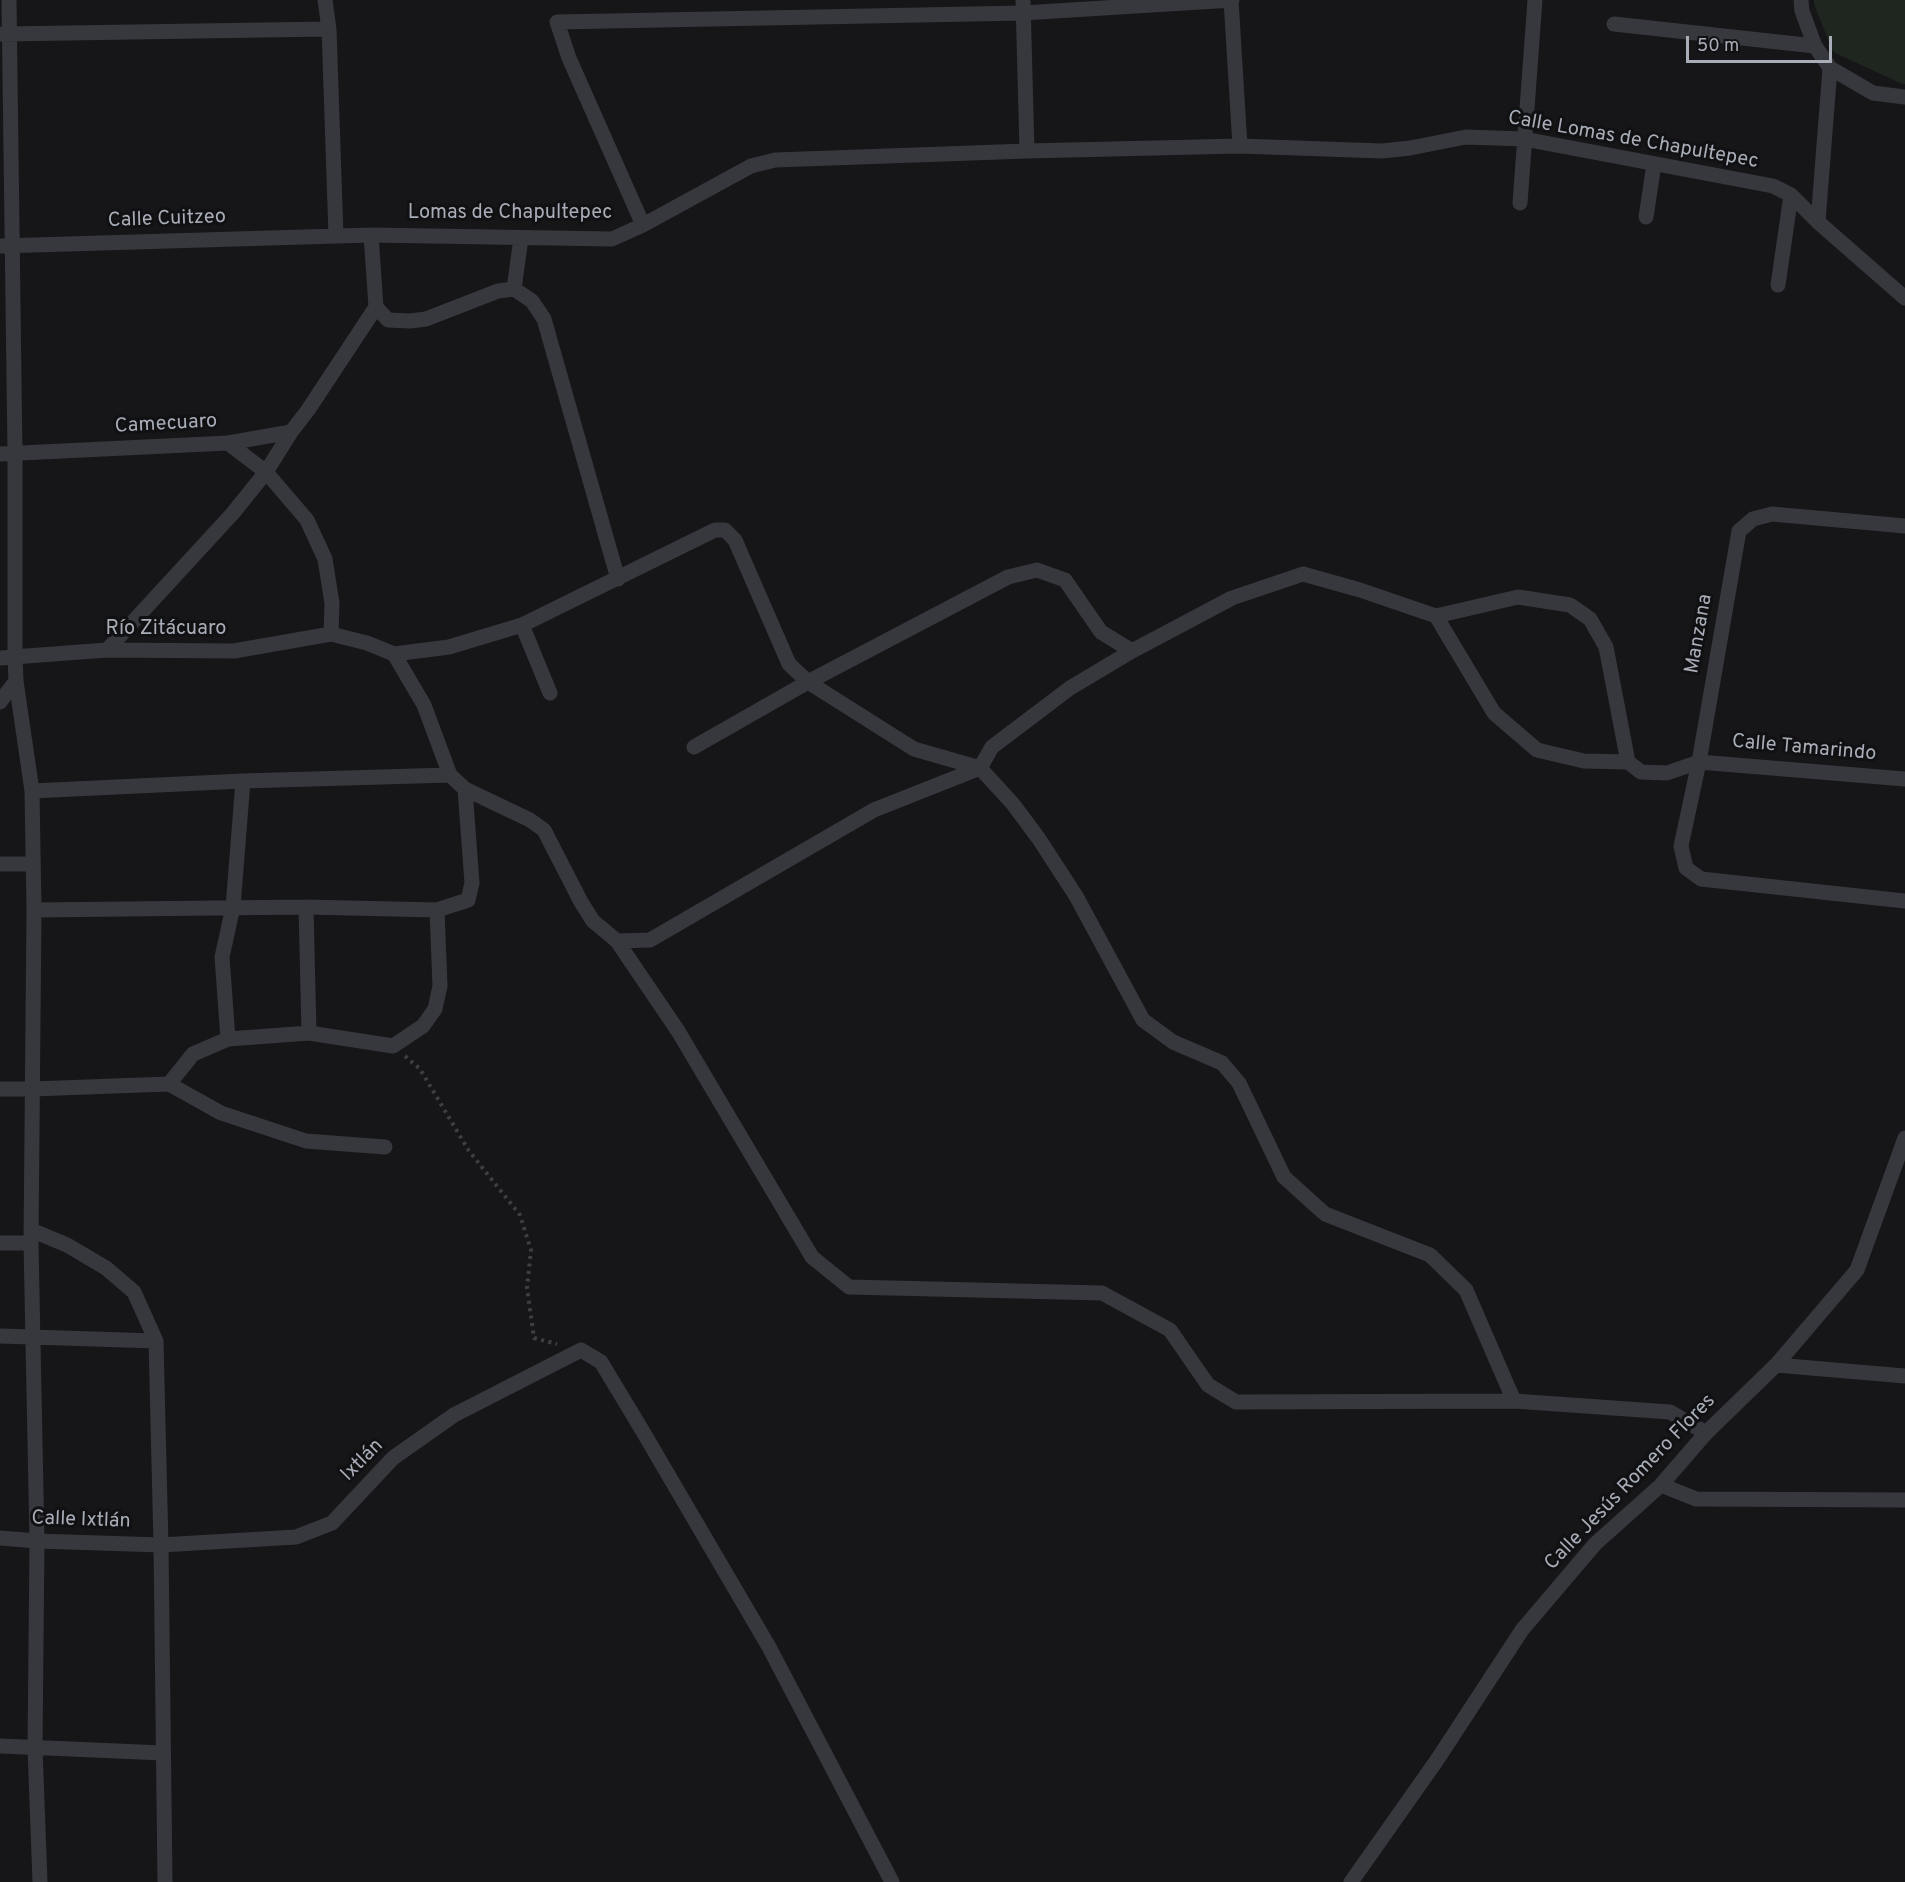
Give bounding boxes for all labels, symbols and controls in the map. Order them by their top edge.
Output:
scale bar [1689,24,1834,62]
text: 50 m [1697,35,1739,58]
street label: Calle Lomas de Chapultepec [1506,107,1760,175]
street label: Lomas de Chapultepec [408,202,612,226]
street label: Calle Cuitzeo [107,206,227,234]
street label: Camecuaro [114,410,218,440]
street label: Manzana [1681,592,1719,676]
street label: Río Zitácuaro [106,618,226,642]
street label: Calle Tamarindo [1731,731,1877,767]
street label: Calle Jesús Romero Flores [1541,1390,1721,1576]
street label: Ixtlán [337,1435,389,1487]
street label: Calle Ixtlán [31,1507,131,1535]

